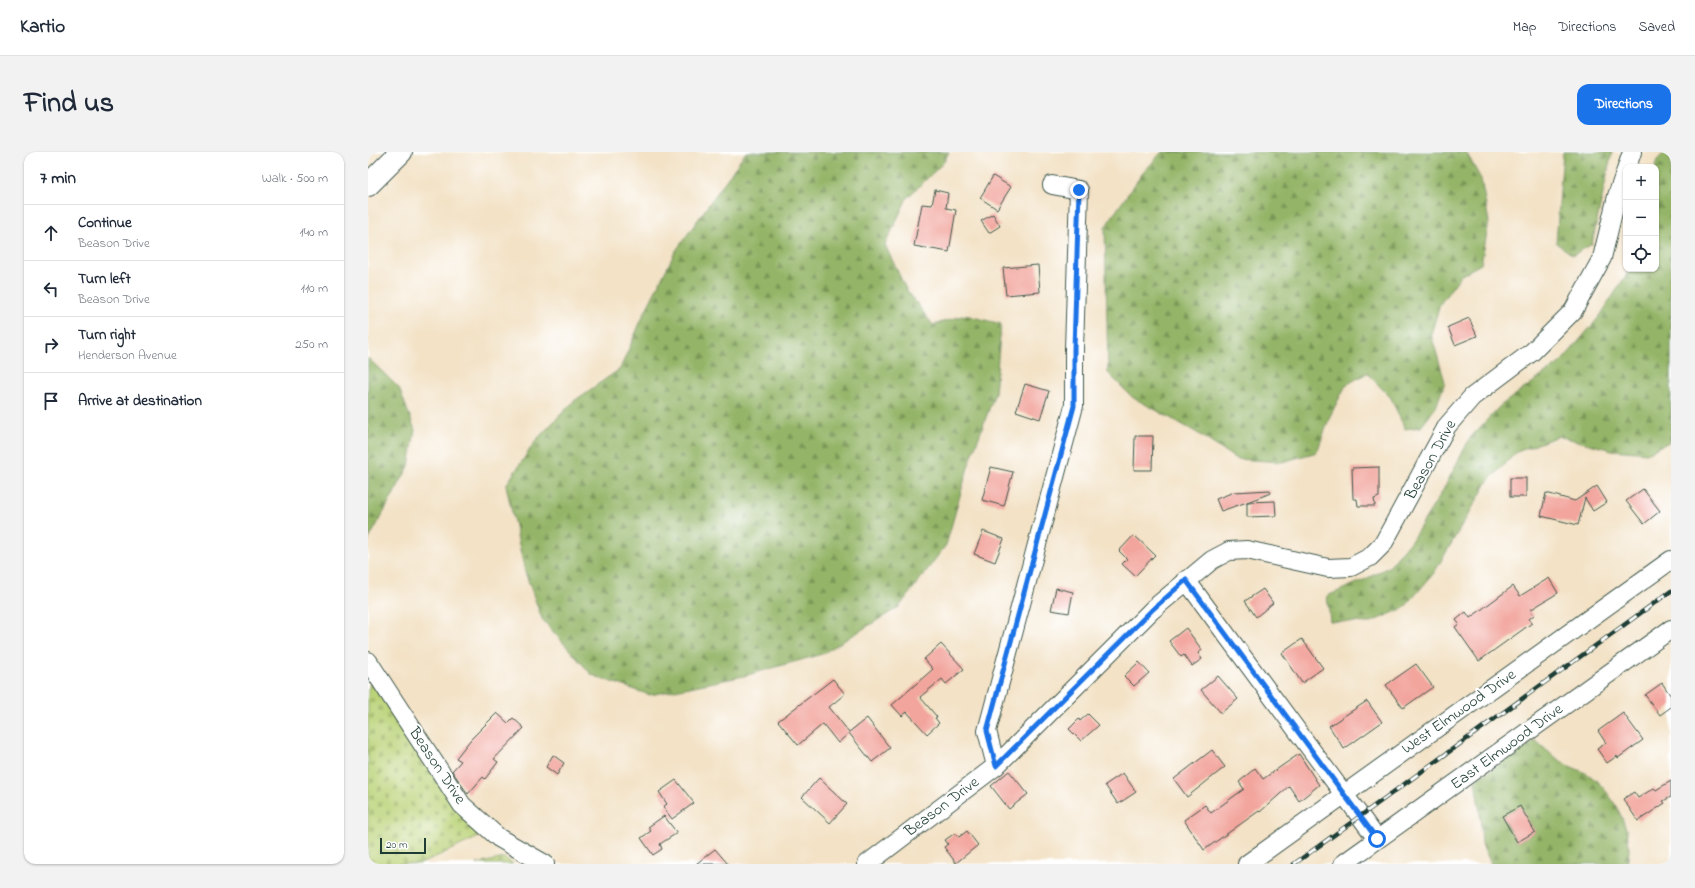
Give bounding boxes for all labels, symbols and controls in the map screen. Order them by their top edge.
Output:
text: Kartio [20,14,65,41]
text: Map [1513,17,1536,38]
text: Directions [1558,17,1616,38]
text: Saved [1638,17,1675,38]
text: Find us [24,84,114,125]
button: Directions [1577,84,1671,125]
map controls [1623,164,1659,272]
button: + [1623,164,1659,200]
text: 7 min [40,166,76,191]
text: Walk · 500 m [262,169,328,188]
route end [1070,181,1088,199]
button: − [1623,200,1659,236]
text: Continue [78,212,132,234]
icon: ahead [40,222,62,244]
text: 140 m [300,223,328,242]
text: Beason Drive [78,234,150,253]
button: locate [1623,236,1659,272]
text: Turn left [78,268,131,290]
icon: left [40,278,62,300]
text: 110 m [301,279,328,298]
text: Beason Drive [78,290,150,309]
text: Turn right [78,324,136,346]
icon: right [40,334,62,356]
text: 250 m [295,335,328,354]
text: Henderson Avenue [78,346,177,365]
icon: arrive [40,390,62,412]
text: Arrive at destination [78,390,202,412]
street label: Beason Drive [1399,415,1463,505]
street label: West Elmwood Drive [1397,663,1522,761]
street label: East Elmwood Drive [1446,697,1569,796]
street label: Beason Drive [402,722,472,810]
street label: Beason Drive [899,770,985,844]
route start [1368,830,1386,848]
scale bar [380,836,426,855]
text: 20 m [386,837,408,853]

